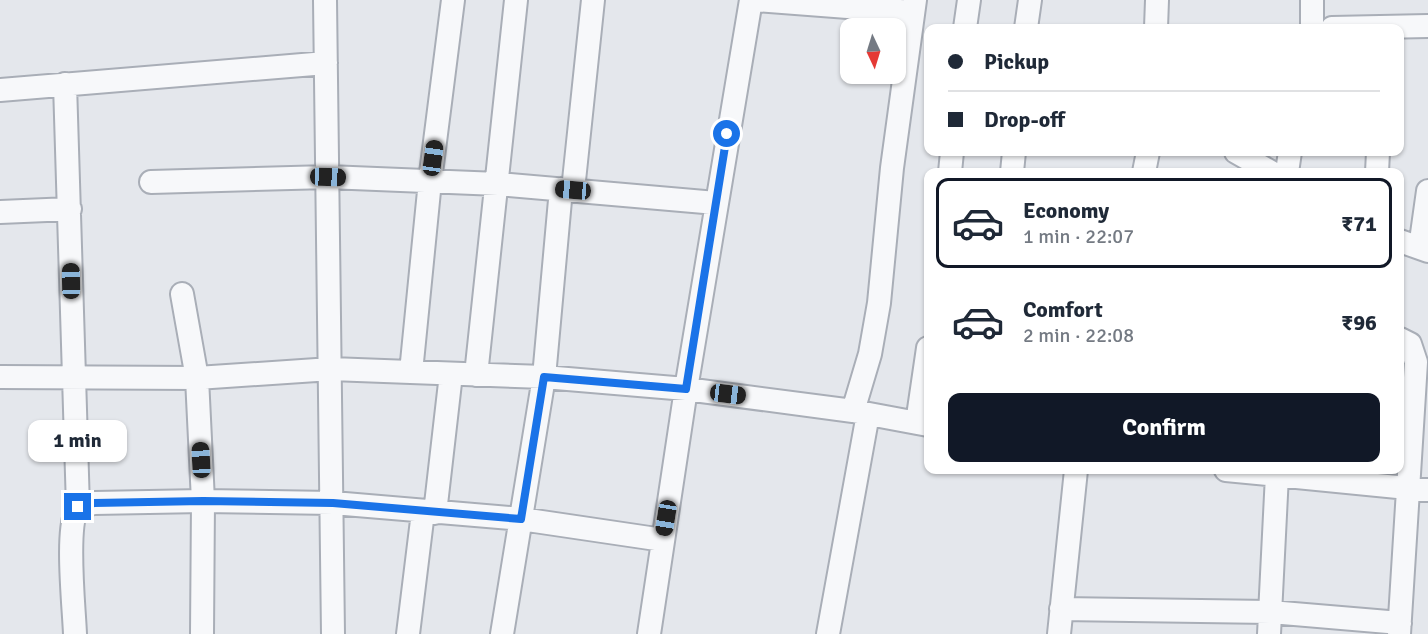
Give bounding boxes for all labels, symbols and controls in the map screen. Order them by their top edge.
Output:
north arrow [840,18,906,84]
map controls [840,18,906,84]
text: Pickup [984,48,1049,75]
text: Drop-off [984,106,1065,133]
route start [713,120,740,147]
car [422,139,444,177]
car [310,167,346,187]
car [554,179,592,201]
icon: car [951,196,1005,250]
text: Economy [1023,197,1109,224]
text: ₹71 [1341,210,1377,237]
text: 1 min · 22:07 [1023,224,1134,249]
car [62,263,80,299]
icon: car [951,295,1005,349]
text: Comfort [1023,296,1103,323]
text: ₹96 [1341,309,1377,336]
text: 2 min · 22:08 [1023,323,1134,348]
car [709,383,747,405]
button: Confirm [948,393,1380,462]
callout: 1 min [28,420,128,462]
text: 1 min [53,428,102,453]
car [191,442,211,478]
route end [64,493,91,520]
car [654,499,678,537]

